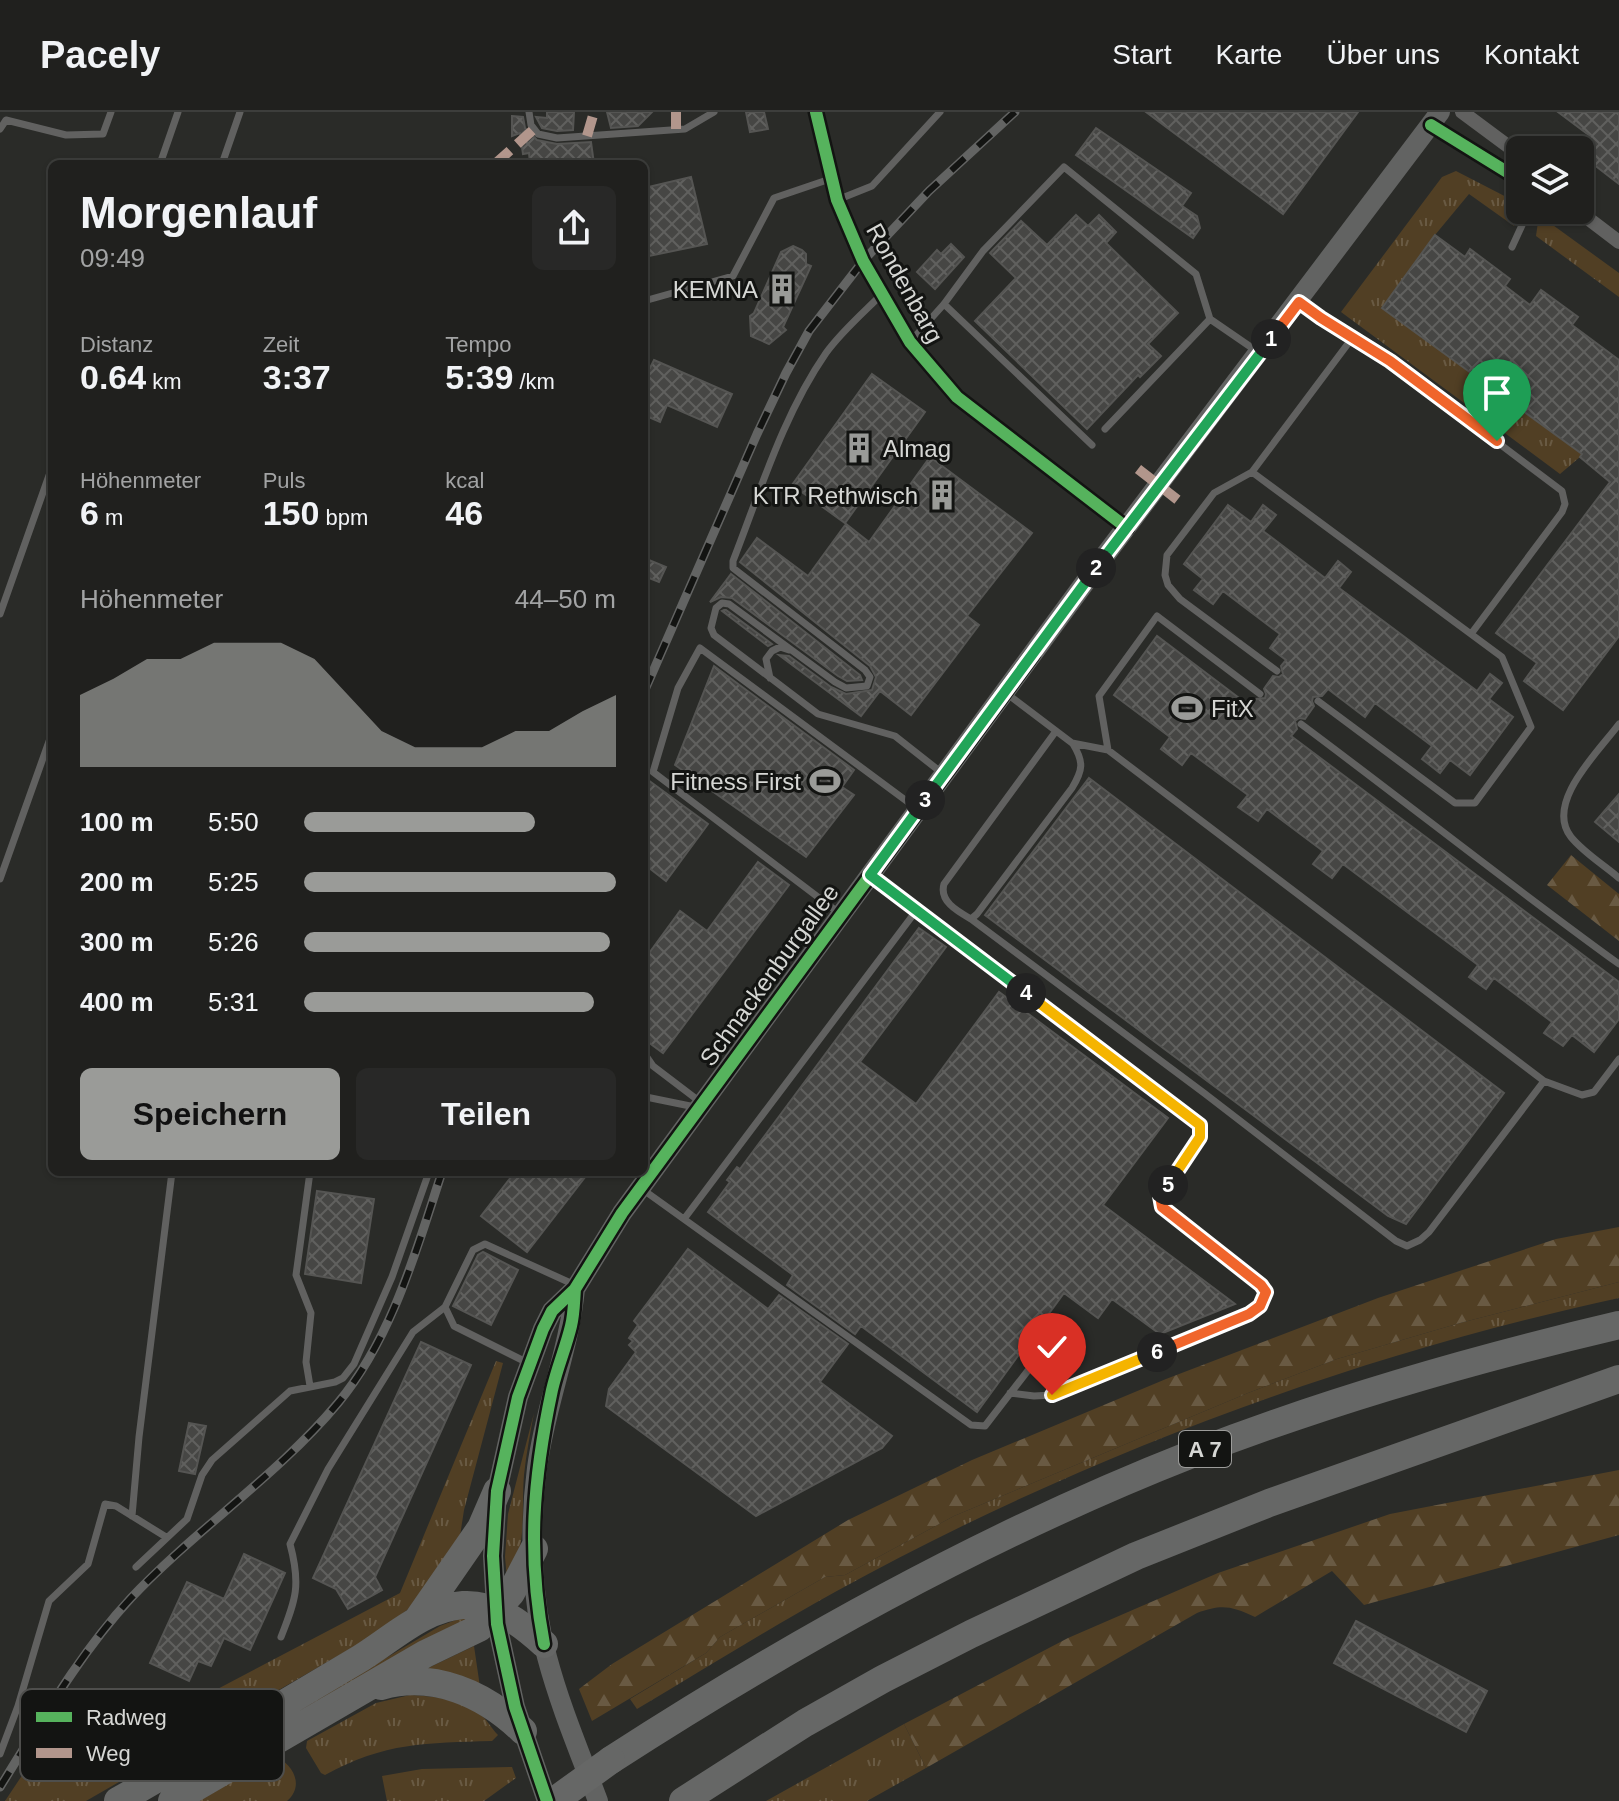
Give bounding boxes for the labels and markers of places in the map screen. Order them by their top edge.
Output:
building icon: KEMNA [765,272,799,306]
place label: KEMNA [673,276,758,303]
pin: 1 [1251,319,1291,359]
pin [1463,359,1531,441]
building icon: Almag [842,431,876,465]
place label: Almag [883,435,951,462]
building icon: KTR Rethwisch [925,478,959,512]
place label: KTR Rethwisch [753,482,918,509]
pin: 2 [1076,548,1116,588]
sports icon: FitX [1170,691,1204,725]
place label: FitX [1211,695,1254,722]
sports icon: Fitness First [808,764,842,798]
place label: Fitness First [670,768,801,795]
pin: 3 [905,780,945,820]
pin: 4 [1006,973,1046,1013]
pin: 5 [1148,1165,1188,1205]
pin [1018,1313,1086,1395]
pin: 6 [1137,1332,1177,1372]

